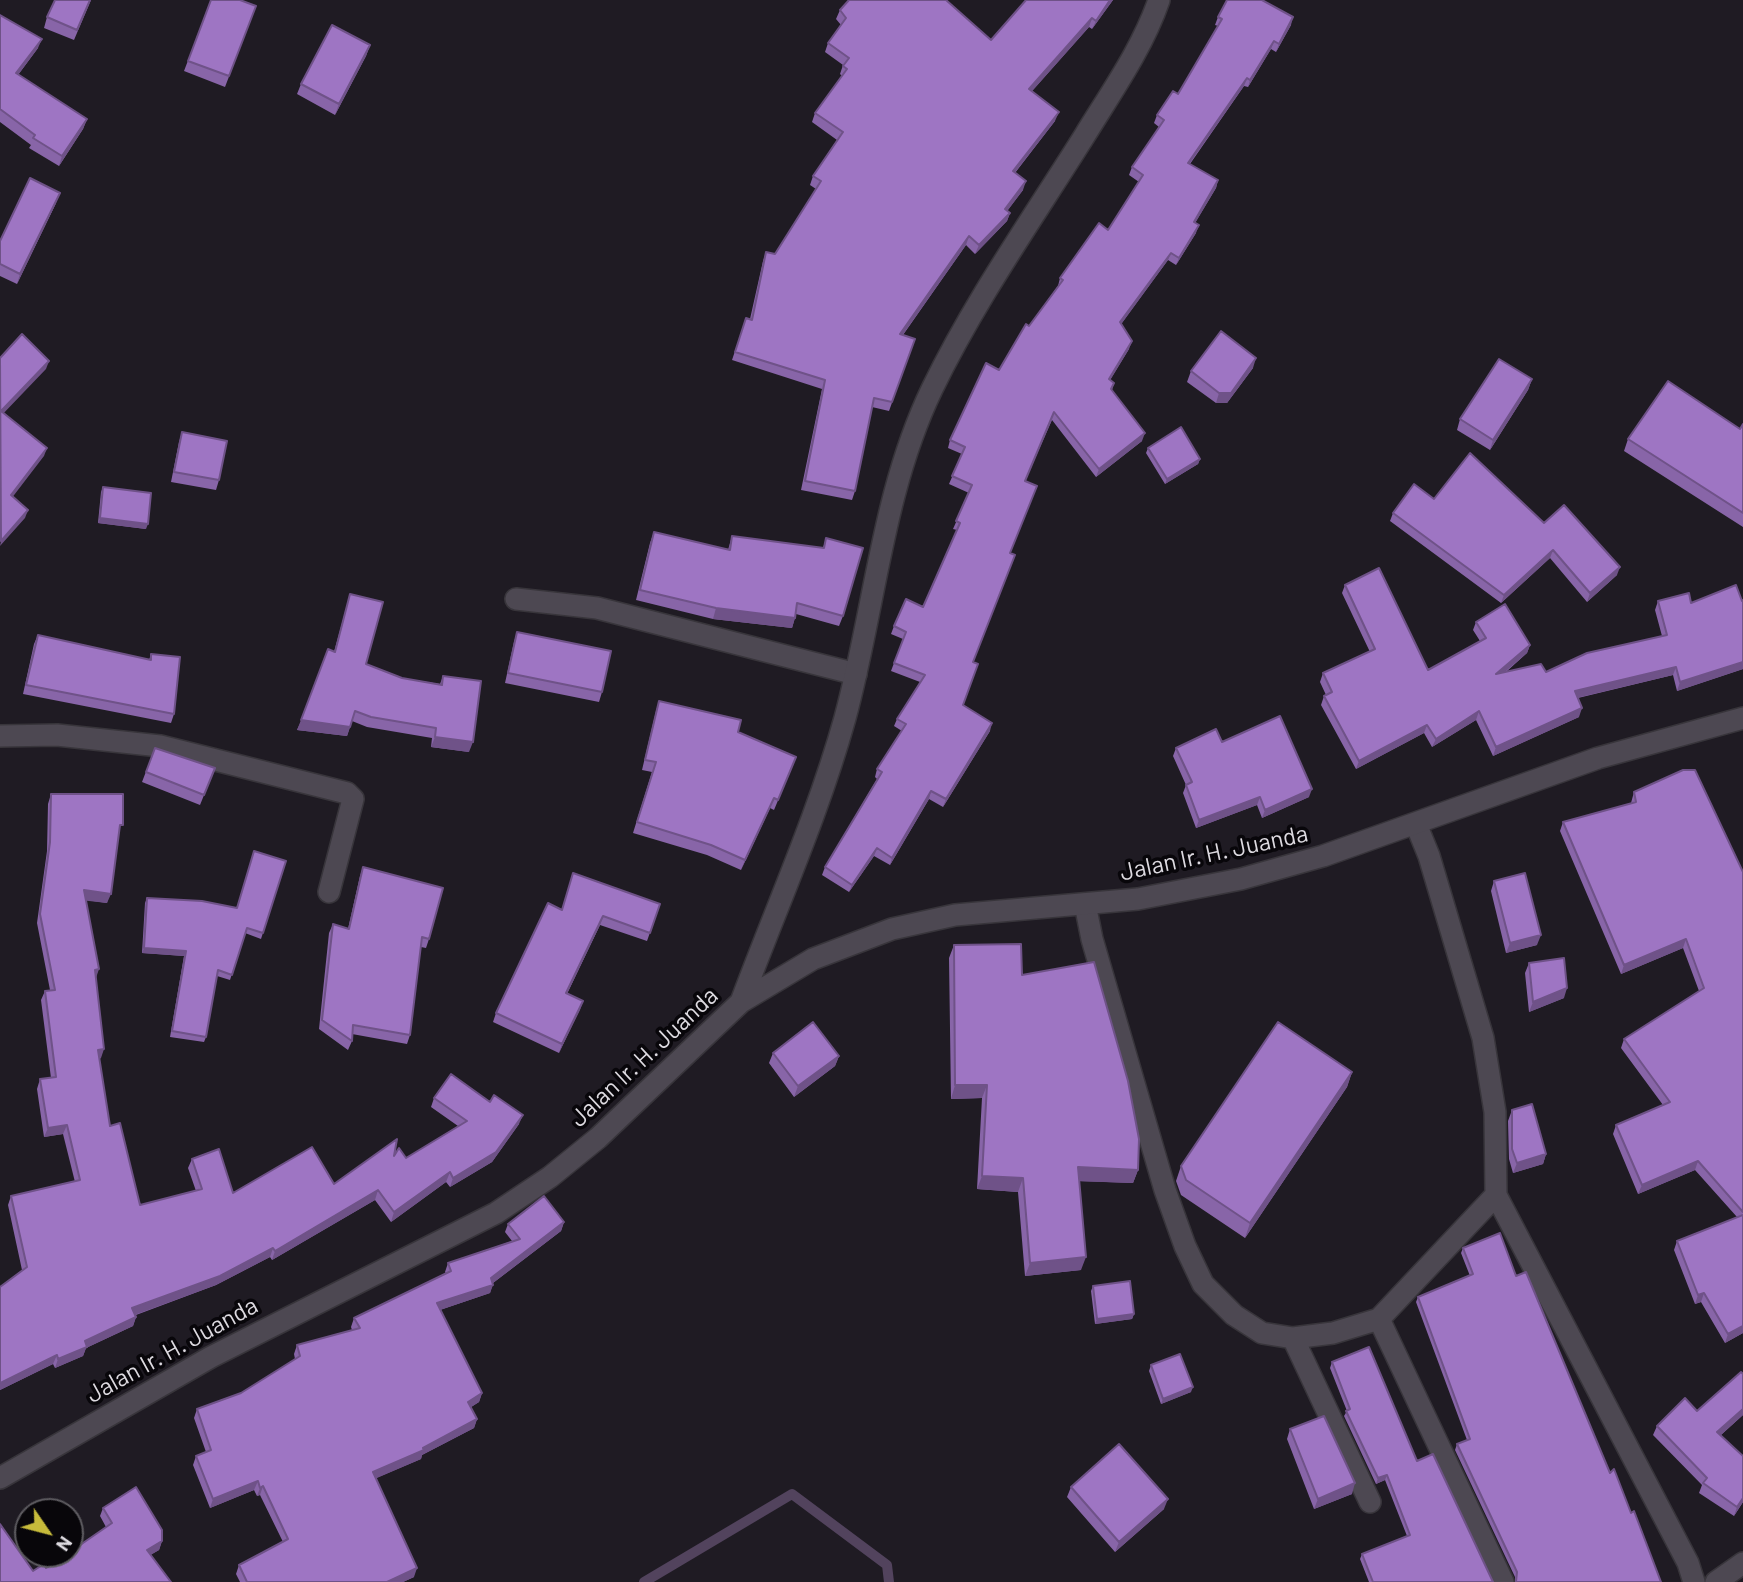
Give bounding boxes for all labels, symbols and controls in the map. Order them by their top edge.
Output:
street label: Jalan Ir. H. Juanda [1117,819,1311,887]
street label: Jalan Ir. H. Juanda [564,981,724,1133]
street label: Jalan Ir. H. Juanda [81,1291,263,1409]
north arrow [14,1498,84,1568]
text: N [52,1532,78,1556]

